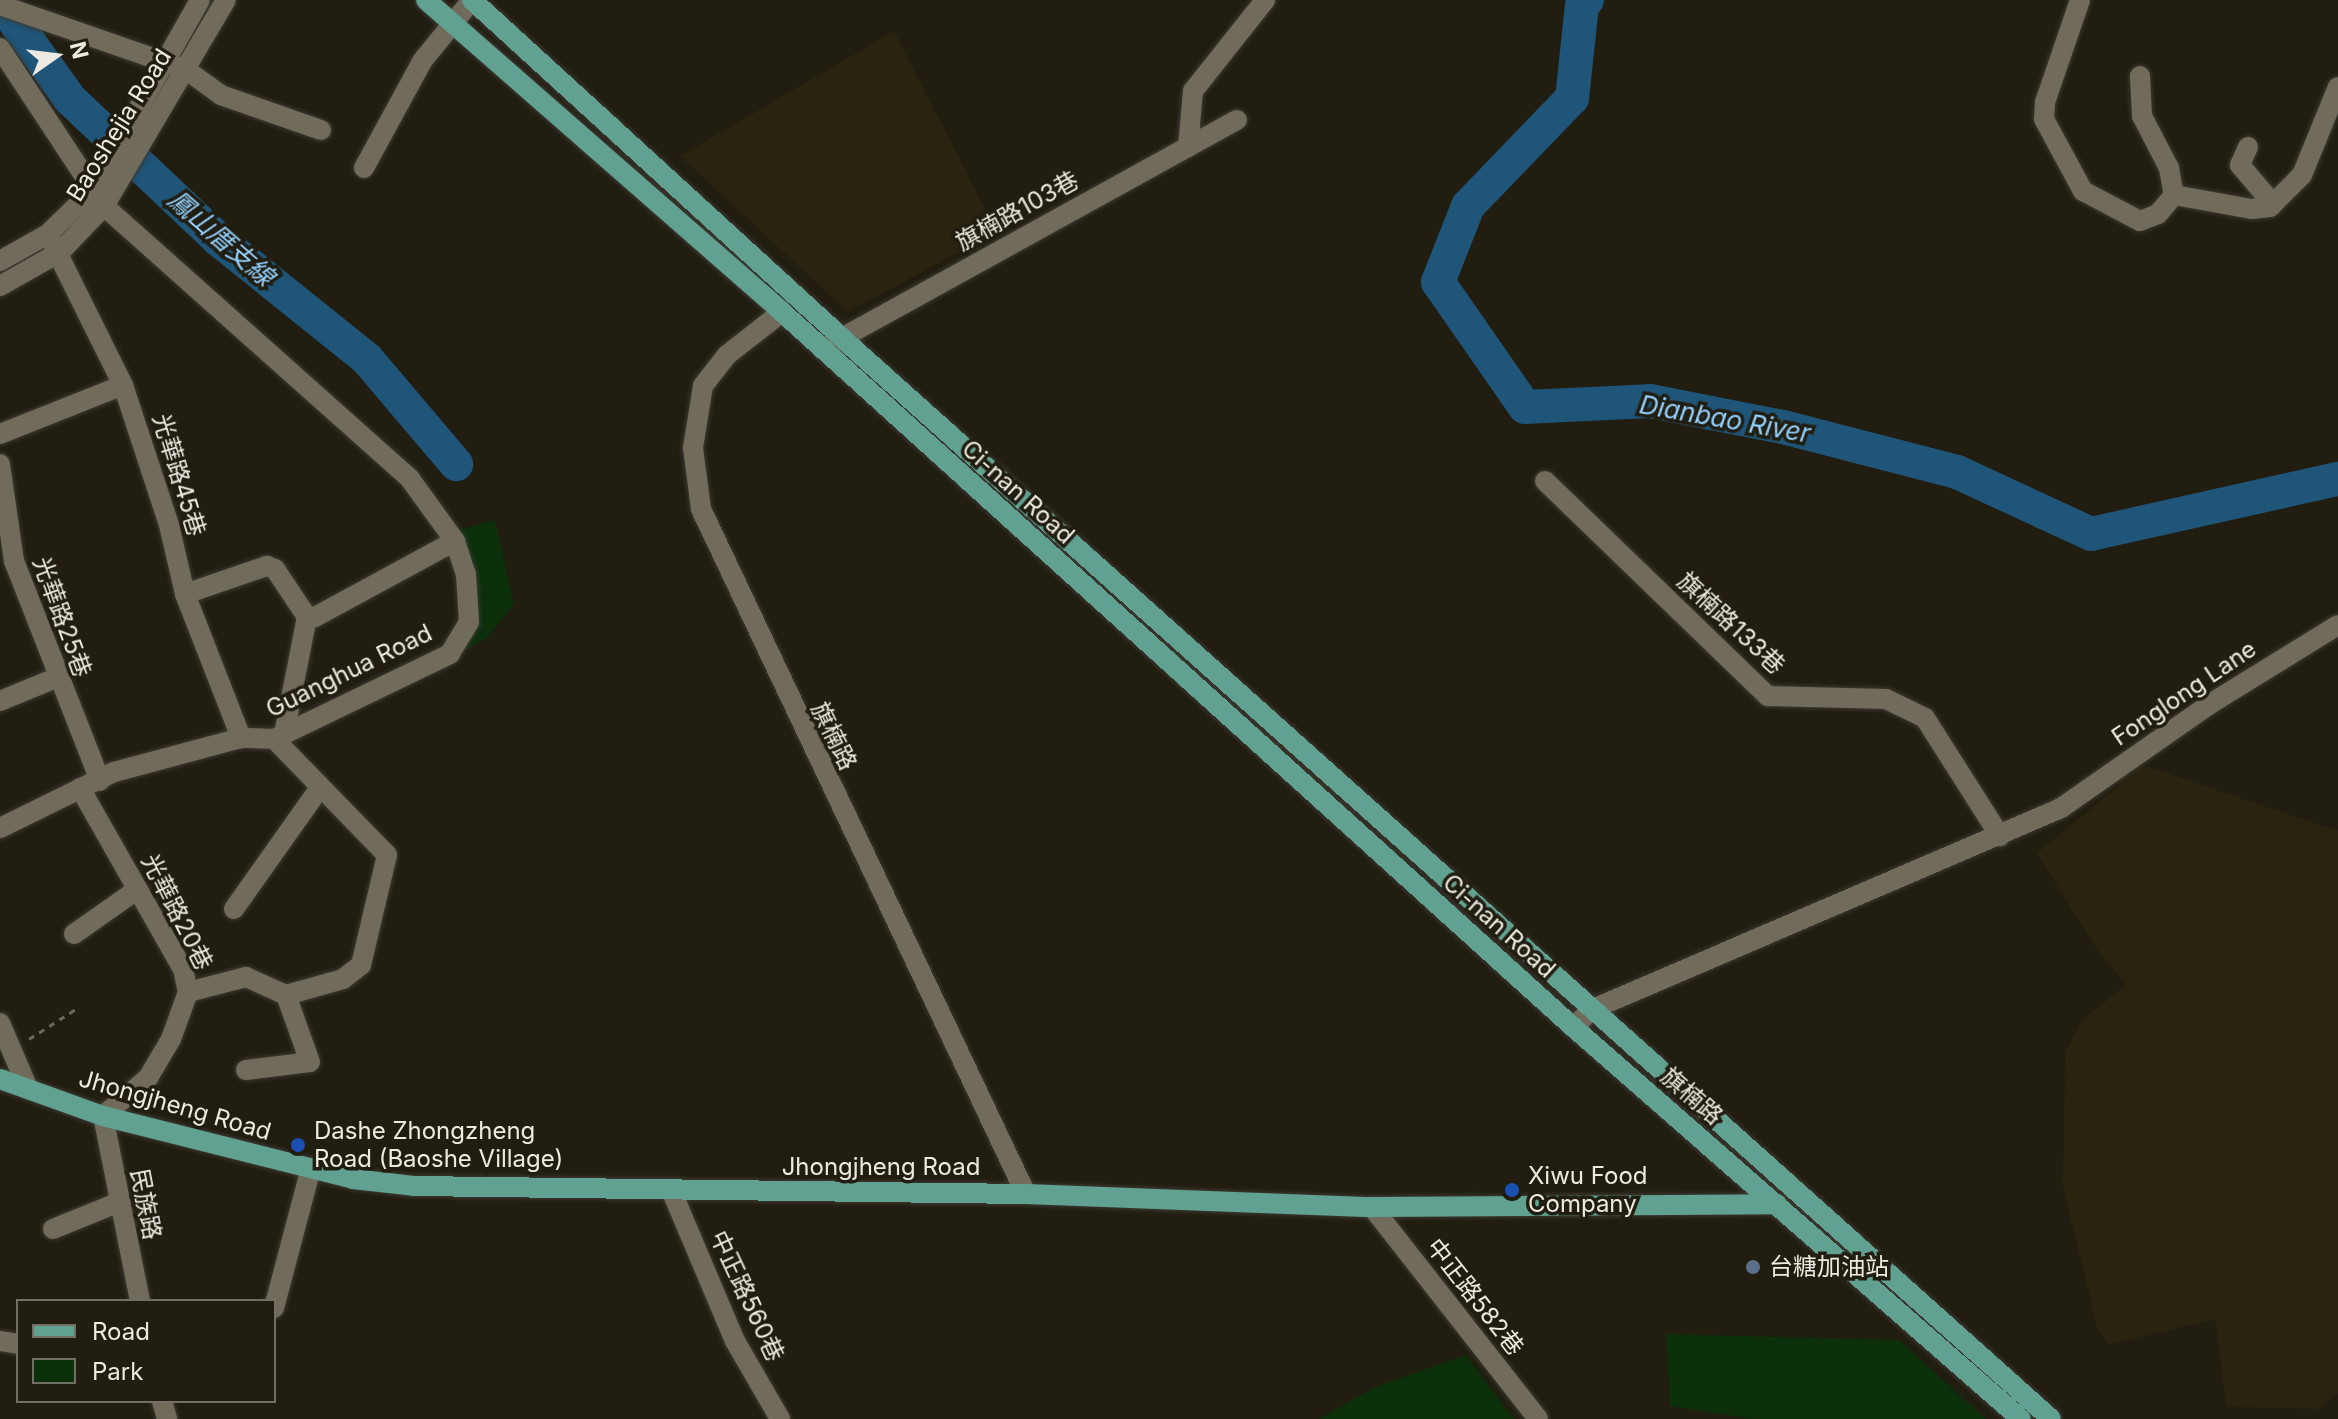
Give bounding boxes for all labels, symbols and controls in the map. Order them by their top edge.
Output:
north arrow [16,16,96,96]
text: N [65,39,94,61]
street label: Baoshejia Road [61,44,177,206]
street label: 旗楠路103巷 [951,166,1083,256]
water label: 鳳山厝支線 [162,184,280,292]
water label: Dianbao River [1637,389,1813,449]
street label: 光華路45巷 [147,410,211,540]
street label: Ci-nan Road [956,434,1080,550]
street label: 光華路25巷 [27,553,97,681]
street label: 旗楠路133巷 [1672,566,1790,680]
street label: Guanghua Road [261,618,437,724]
street label: Fonglong Lane [2106,634,2262,752]
street label: 旗楠路 [805,697,863,775]
street label: 光華路20巷 [136,849,218,975]
street label: Ci-nan Road [1437,868,1561,984]
street label: 旗楠路 [1655,1062,1729,1130]
street label: Jhongjheng Road [76,1064,274,1146]
place label: Dashe Zhongzheng Road (Baoshe Village) [314,1117,563,1173]
marker: Dashe Zhongzheng Road (Baoshe Village) [289,1136,307,1154]
street label: Jhongjheng Road [782,1153,980,1181]
place label: Xiwu Food Company [1528,1162,1647,1218]
street label: 民族路 [125,1166,167,1242]
marker: Xiwu Food Company [1503,1181,1521,1199]
street label: 中正路560巷 [704,1226,790,1366]
street label: 中正路582巷 [1421,1233,1529,1361]
place label: 台糖加油站 [1769,1253,1889,1281]
marker: 台糖加油站 [1744,1258,1762,1276]
legend [16,1299,276,1403]
text: Road [92,1317,150,1346]
text: Park [92,1357,143,1386]

